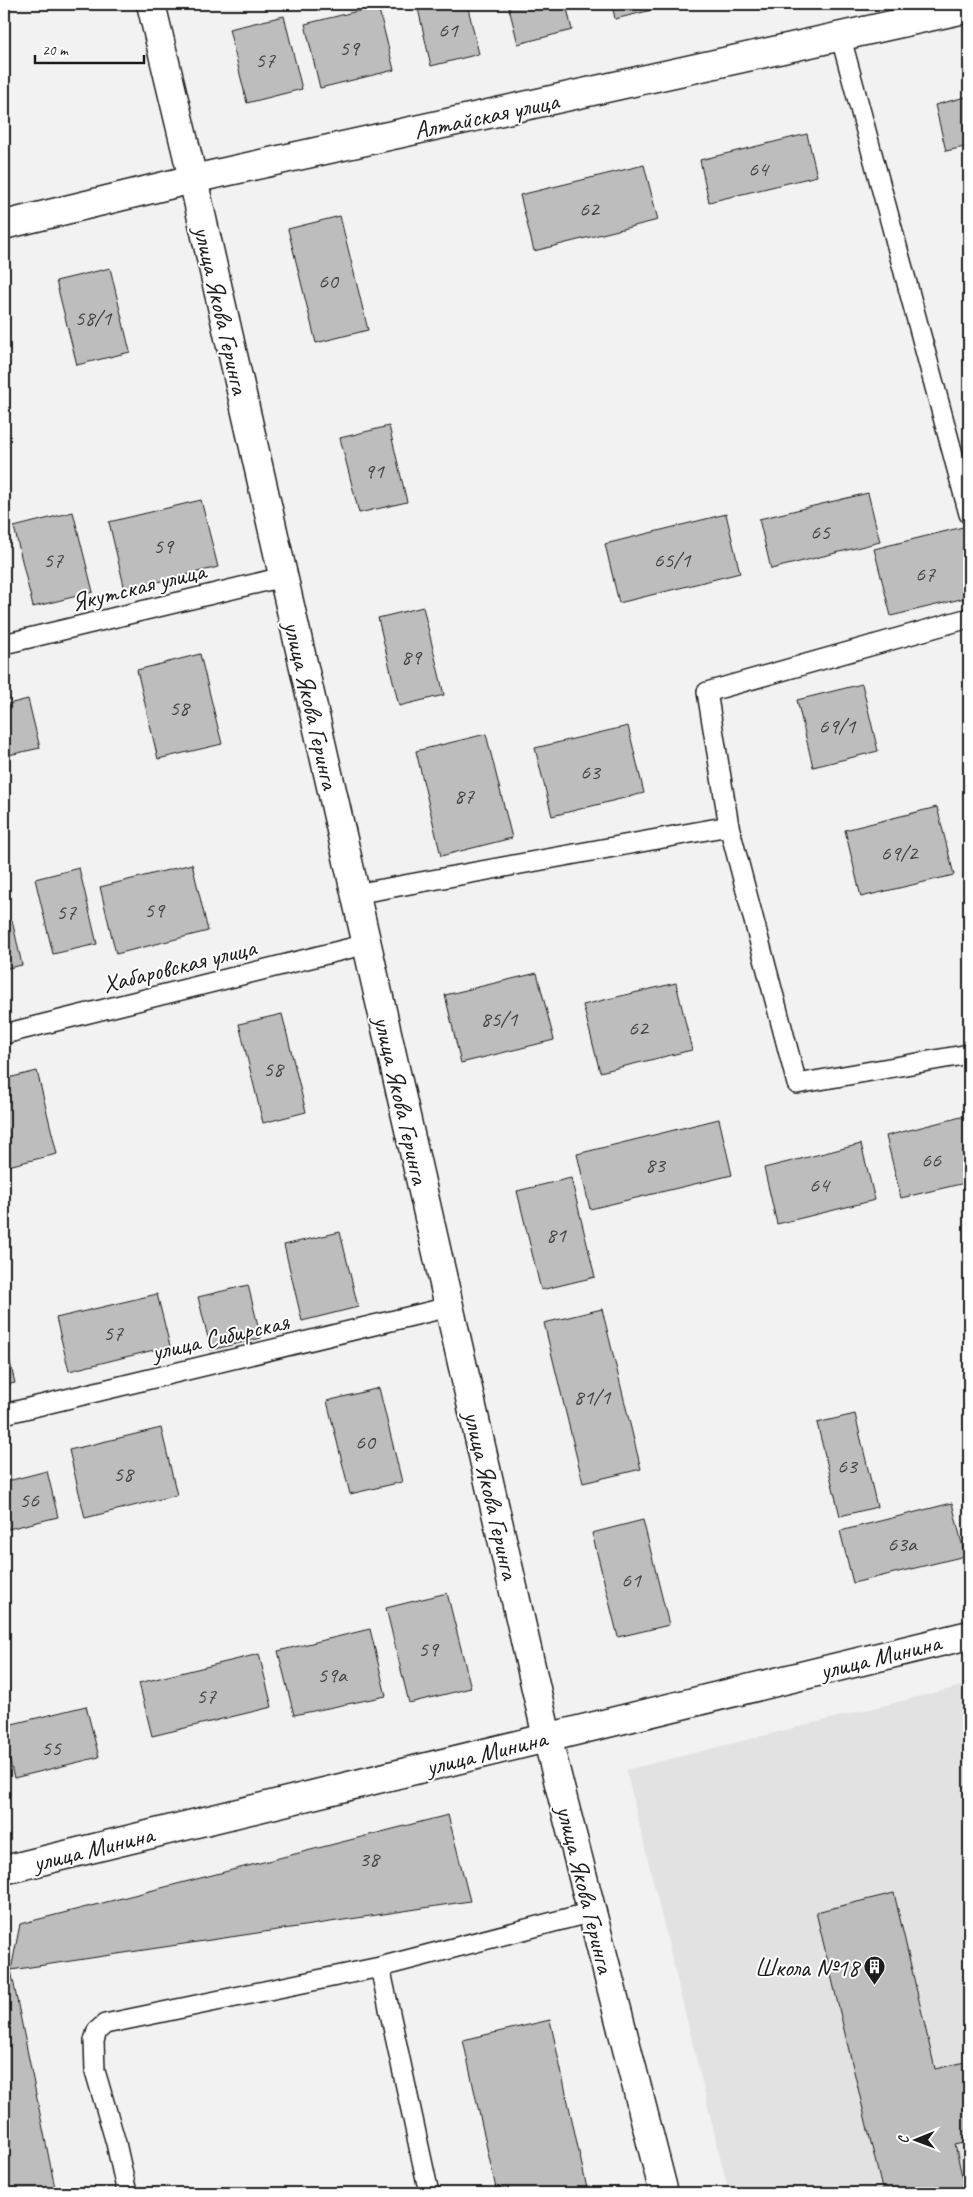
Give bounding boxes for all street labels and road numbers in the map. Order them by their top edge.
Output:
street label: Алтайская улица [411,85,563,147]
street label: улица Якова Геринга [186,221,256,399]
street label: Якутская улица [68,554,211,619]
street label: улица Якова Геринга [276,616,346,794]
street label: Хабаровская улица [99,931,261,1000]
street label: улица Якова Геринга [366,1011,436,1189]
street label: улица Сибирская [147,1305,293,1369]
street label: улица Якова Геринга [456,1406,526,1584]
street label: улица Минина [815,1626,946,1688]
street label: улица Минина [421,1722,552,1784]
street label: улица Якова Геринга [548,1800,622,1978]
street label: улица Минина [28,1818,159,1880]

